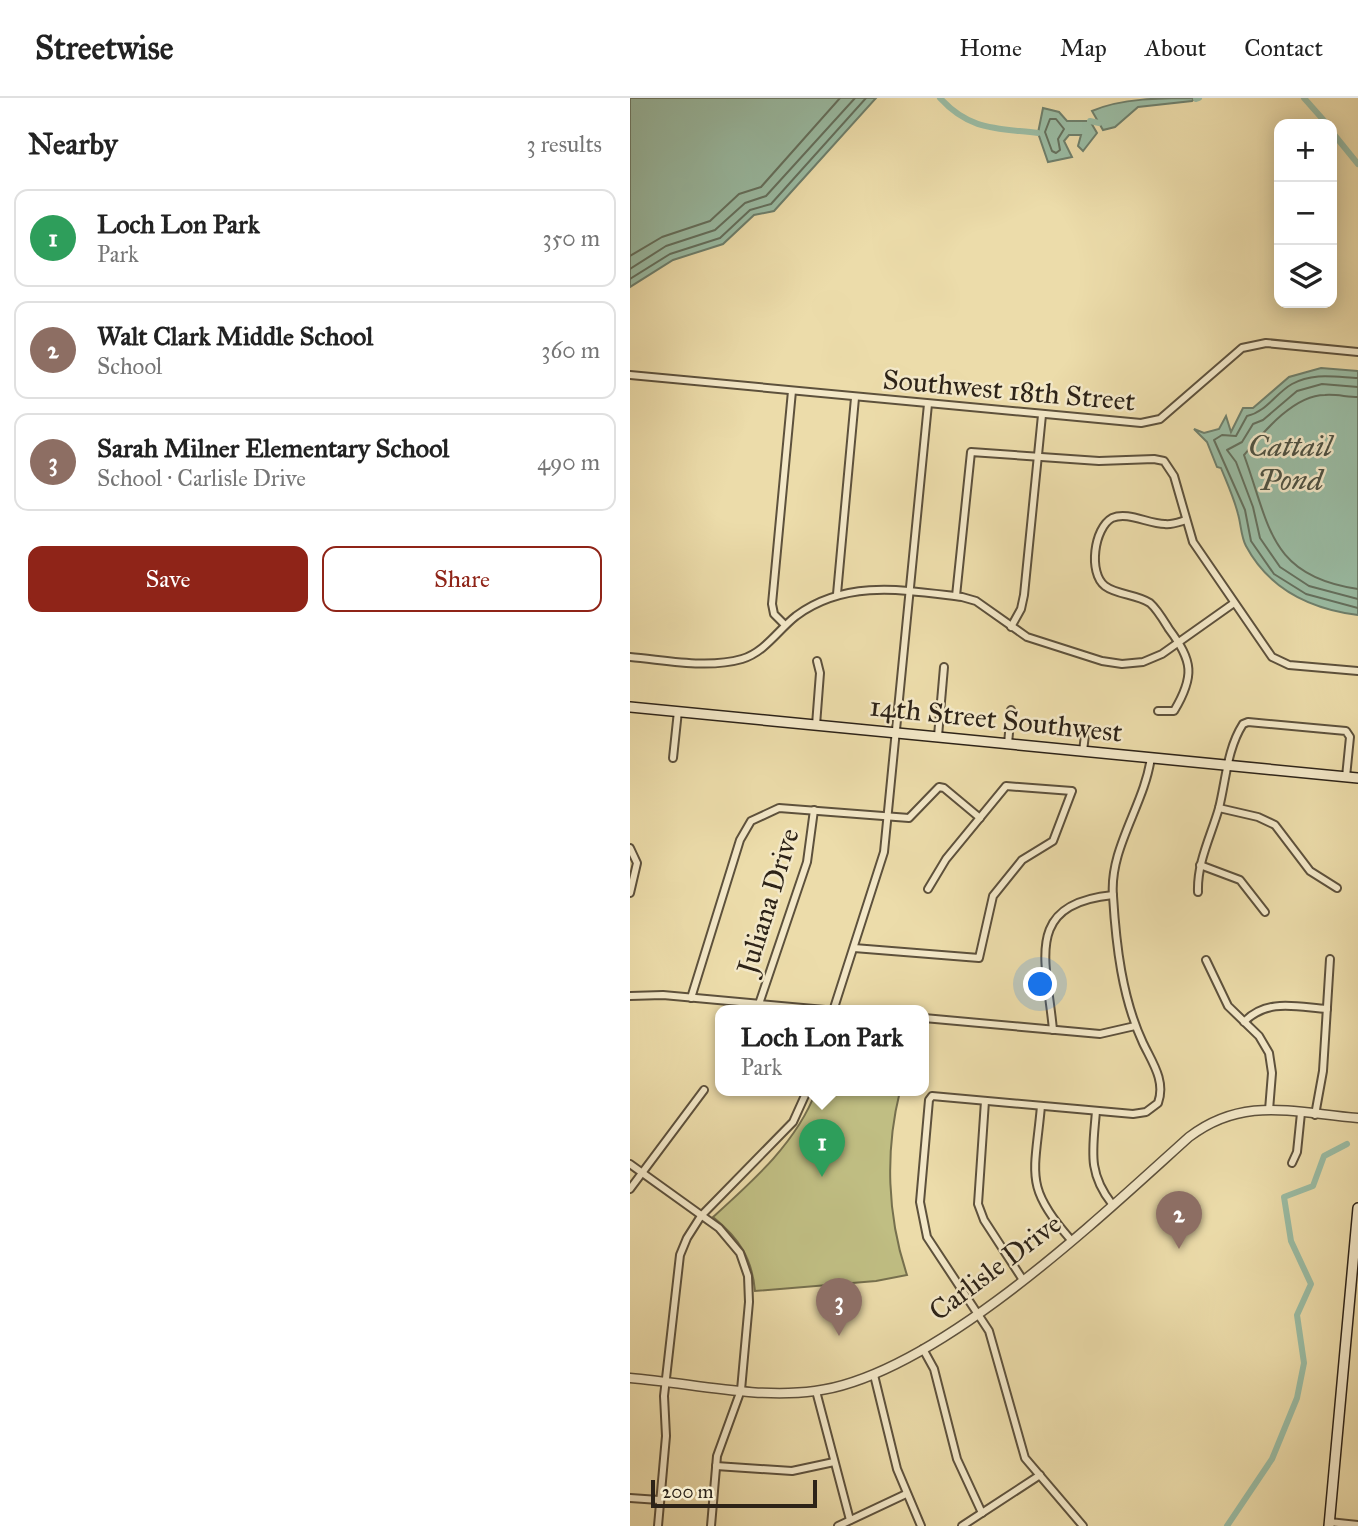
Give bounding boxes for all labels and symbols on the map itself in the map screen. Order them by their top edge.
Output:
street label: Southwest 18th Street [881,362,1137,418]
water label: Cattail Pond [1248,428,1335,498]
street label: 14th Street Southwest [868,688,1124,750]
street label: Juliana Drive [728,824,807,981]
your location [1023,967,1057,1001]
pin: 1 [799,1119,845,1177]
pin: 2 [1156,1191,1202,1249]
street label: Carlisle Drive [922,1206,1068,1328]
pin: 3 [816,1278,862,1336]
scale bar [651,1477,817,1509]

